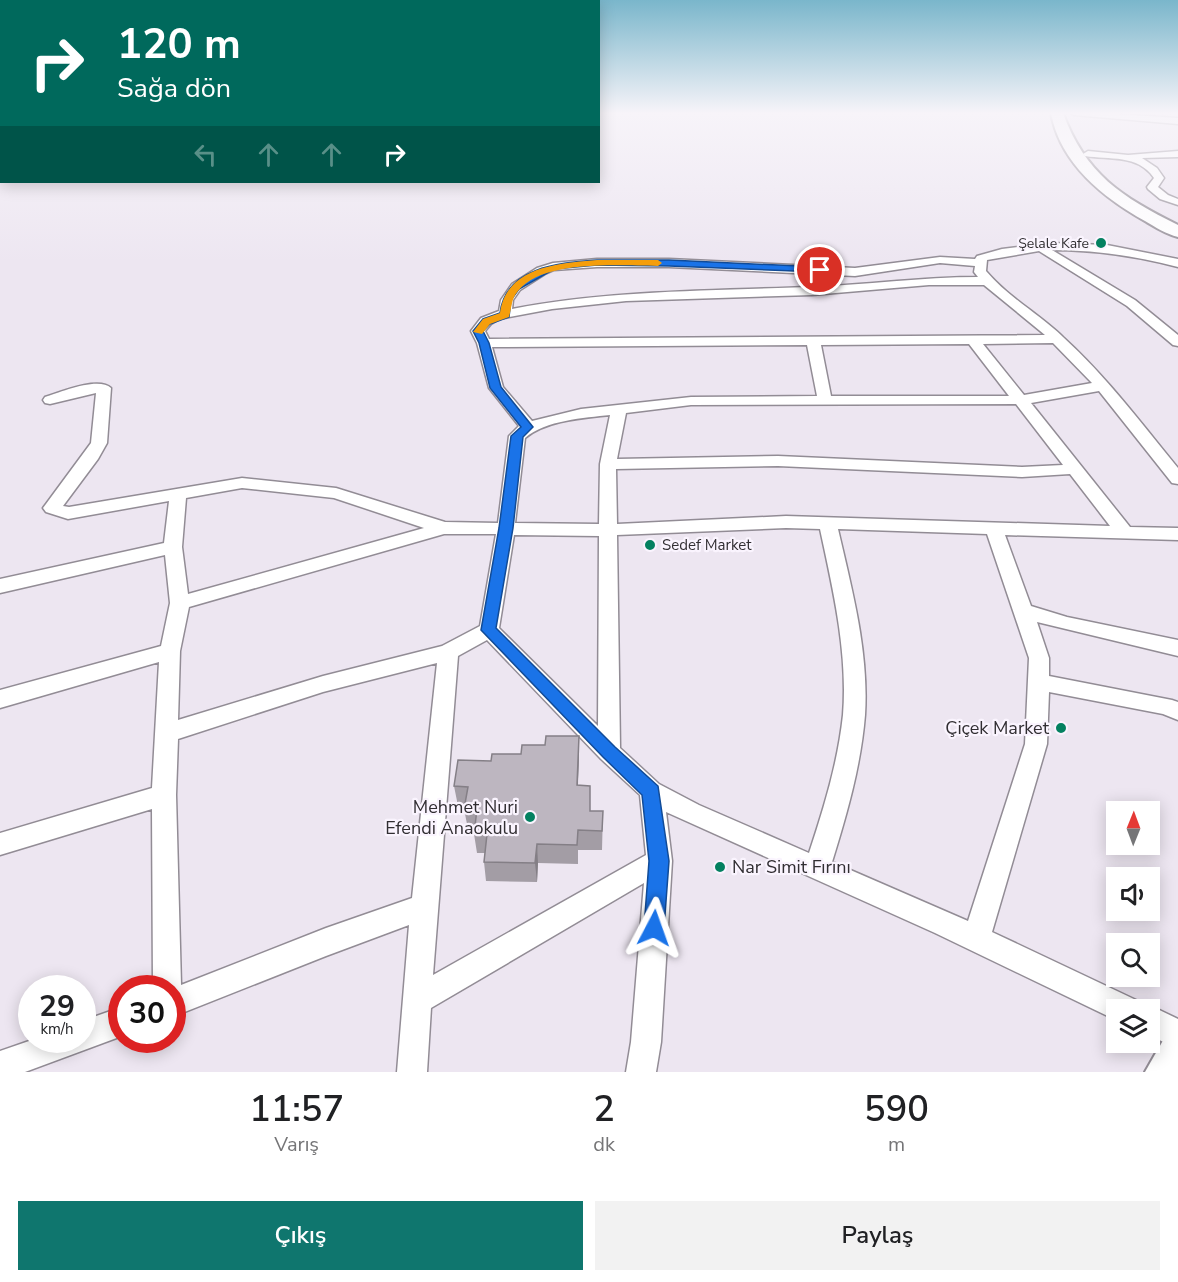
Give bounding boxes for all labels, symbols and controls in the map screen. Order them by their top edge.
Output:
text: 120 m [117,16,241,73]
icon: right [18,24,96,102]
text: Sağa dön [117,70,231,107]
icon: left [189,138,222,171]
icon: ahead [252,138,285,171]
icon: ahead [315,138,348,171]
icon: right [378,138,411,171]
place label: Şelale Kafe [1018,234,1089,253]
marker: Şelale Kafe [1094,236,1108,250]
pin [794,244,845,295]
icon: arrive [803,253,836,286]
place label: Sedef Market [662,535,752,555]
marker: Sedef Market [643,538,657,552]
place label: Çiçek Market [945,716,1050,740]
marker: Çiçek Market [1054,721,1068,735]
place label: Mehmet Nuri Efendi Anaokulu [385,795,518,840]
north arrow [1106,801,1160,855]
map controls [1106,801,1160,1053]
marker: Mehmet Nuri Efendi Anaokulu [523,810,537,824]
place label: Nar Simit Fırını [732,855,851,879]
marker: Nar Simit Fırını [713,860,727,874]
button: sound [1106,867,1160,921]
position arrow [622,896,686,960]
button: search [1106,933,1160,987]
speed limit sign: 30 [108,975,186,1053]
text: 29 [39,986,75,1027]
button: layers [1106,999,1160,1053]
text: km/h [40,1019,74,1039]
text: 11:57 [249,1085,344,1134]
text: 2 [593,1085,615,1134]
text: 590 [864,1085,929,1134]
text: Varış [274,1131,319,1158]
text: dk [593,1131,615,1158]
text: m [888,1131,905,1158]
button: Çıkış [18,1201,583,1270]
button: Paylaş [595,1201,1160,1270]

